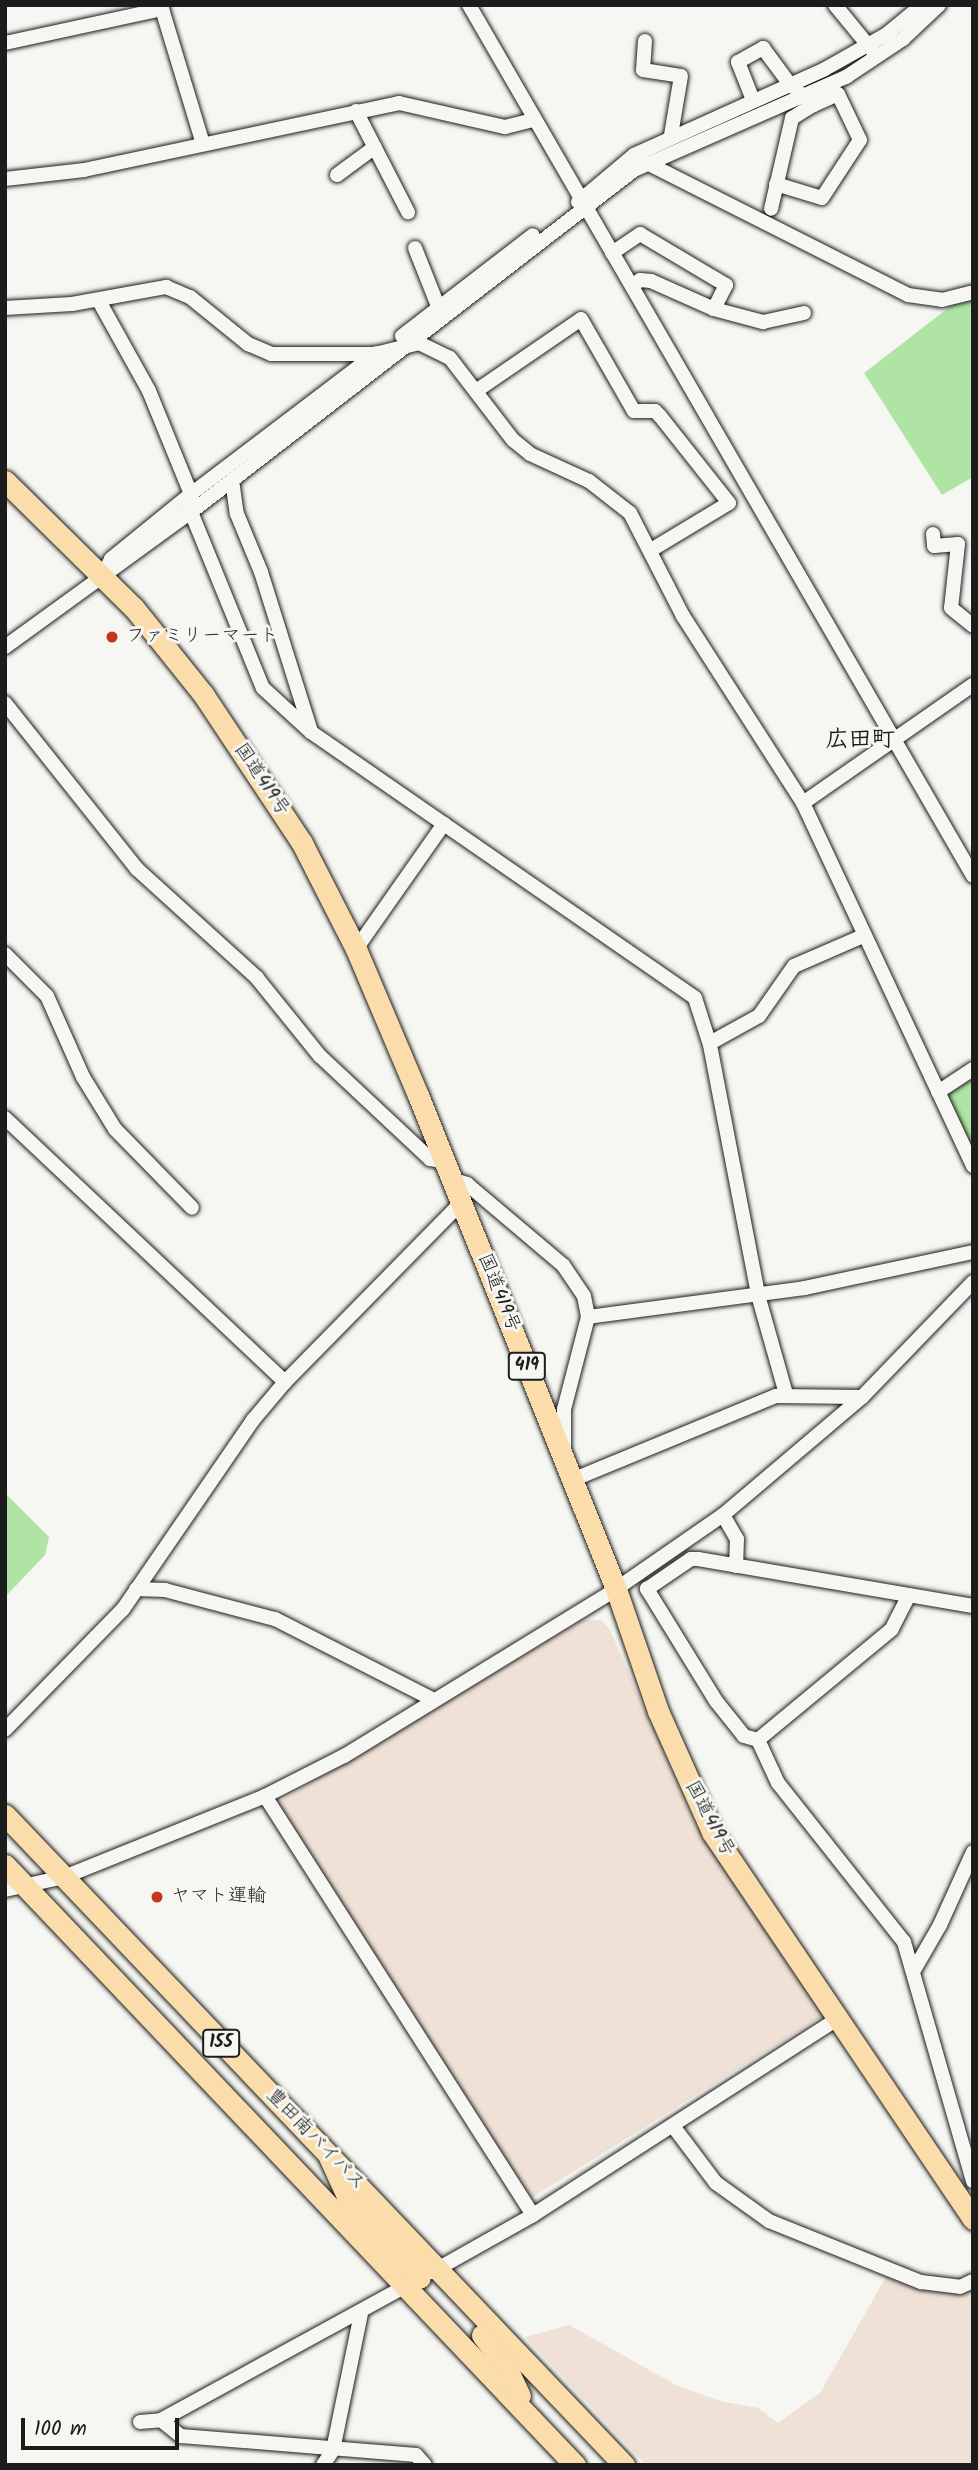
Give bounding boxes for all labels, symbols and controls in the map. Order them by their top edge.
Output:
place label: ファミリーマート [126,626,278,648]
marker: ファミリーマート [104,629,120,645]
district label: 広田町 [826,726,894,754]
street label: 国道419号 [228,739,294,821]
street label: 国道419号 [472,1250,524,1336]
road number: 419 [508,1352,546,1380]
street label: 国道419号 [680,1777,738,1861]
place label: ヤマト運輸 [171,1886,266,1908]
marker: ヤマト運輸 [149,1889,165,1905]
road number: 155 [202,2028,240,2057]
street label: 豊田南バイパス [261,2084,369,2196]
scale bar [24,2404,182,2448]
text: 100 m [34,2413,87,2446]

